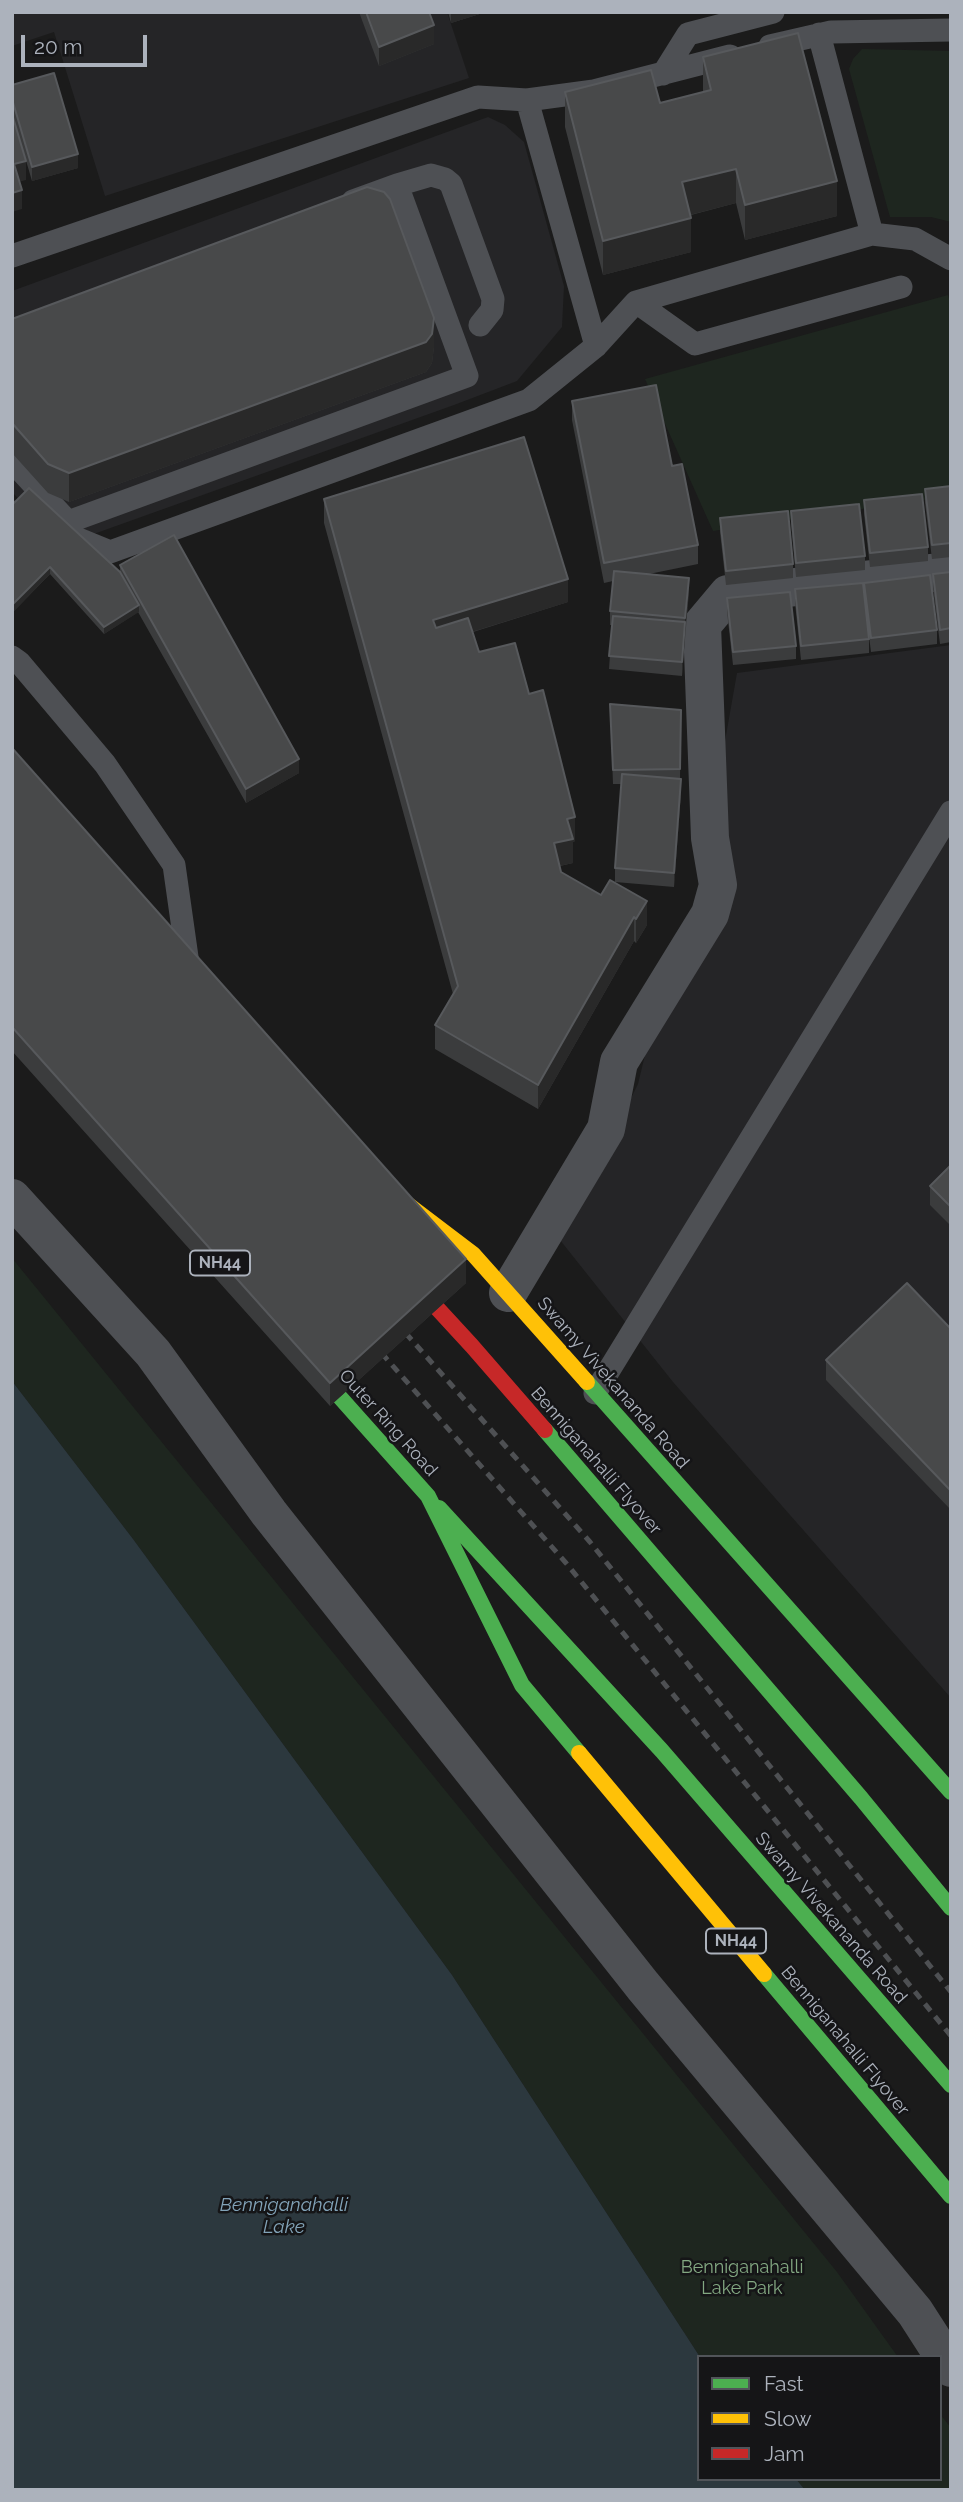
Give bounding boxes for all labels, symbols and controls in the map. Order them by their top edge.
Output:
scale bar [24,21,150,65]
text: 20 m [34,34,82,59]
road number: NH44 [190,1250,250,1275]
street label: Swamy Vivekananda Road [533,1293,693,1473]
street label: Outer Ring Road [334,1365,442,1481]
street label: Benniganahalli Flyover [526,1383,666,1539]
street label: Swamy Vivekananda Road [751,1828,911,2008]
road number: NH44 [706,1928,766,1954]
street label: Benniganahalli Flyover [776,1962,914,2120]
water label: Benniganahalli Lake [220,2194,348,2238]
park label: Benniganahalli Lake Park [681,2257,803,2300]
legend [697,2355,942,2481]
text: Fast [764,2371,804,2396]
text: Slow [764,2406,812,2431]
text: Jam [764,2441,805,2466]

